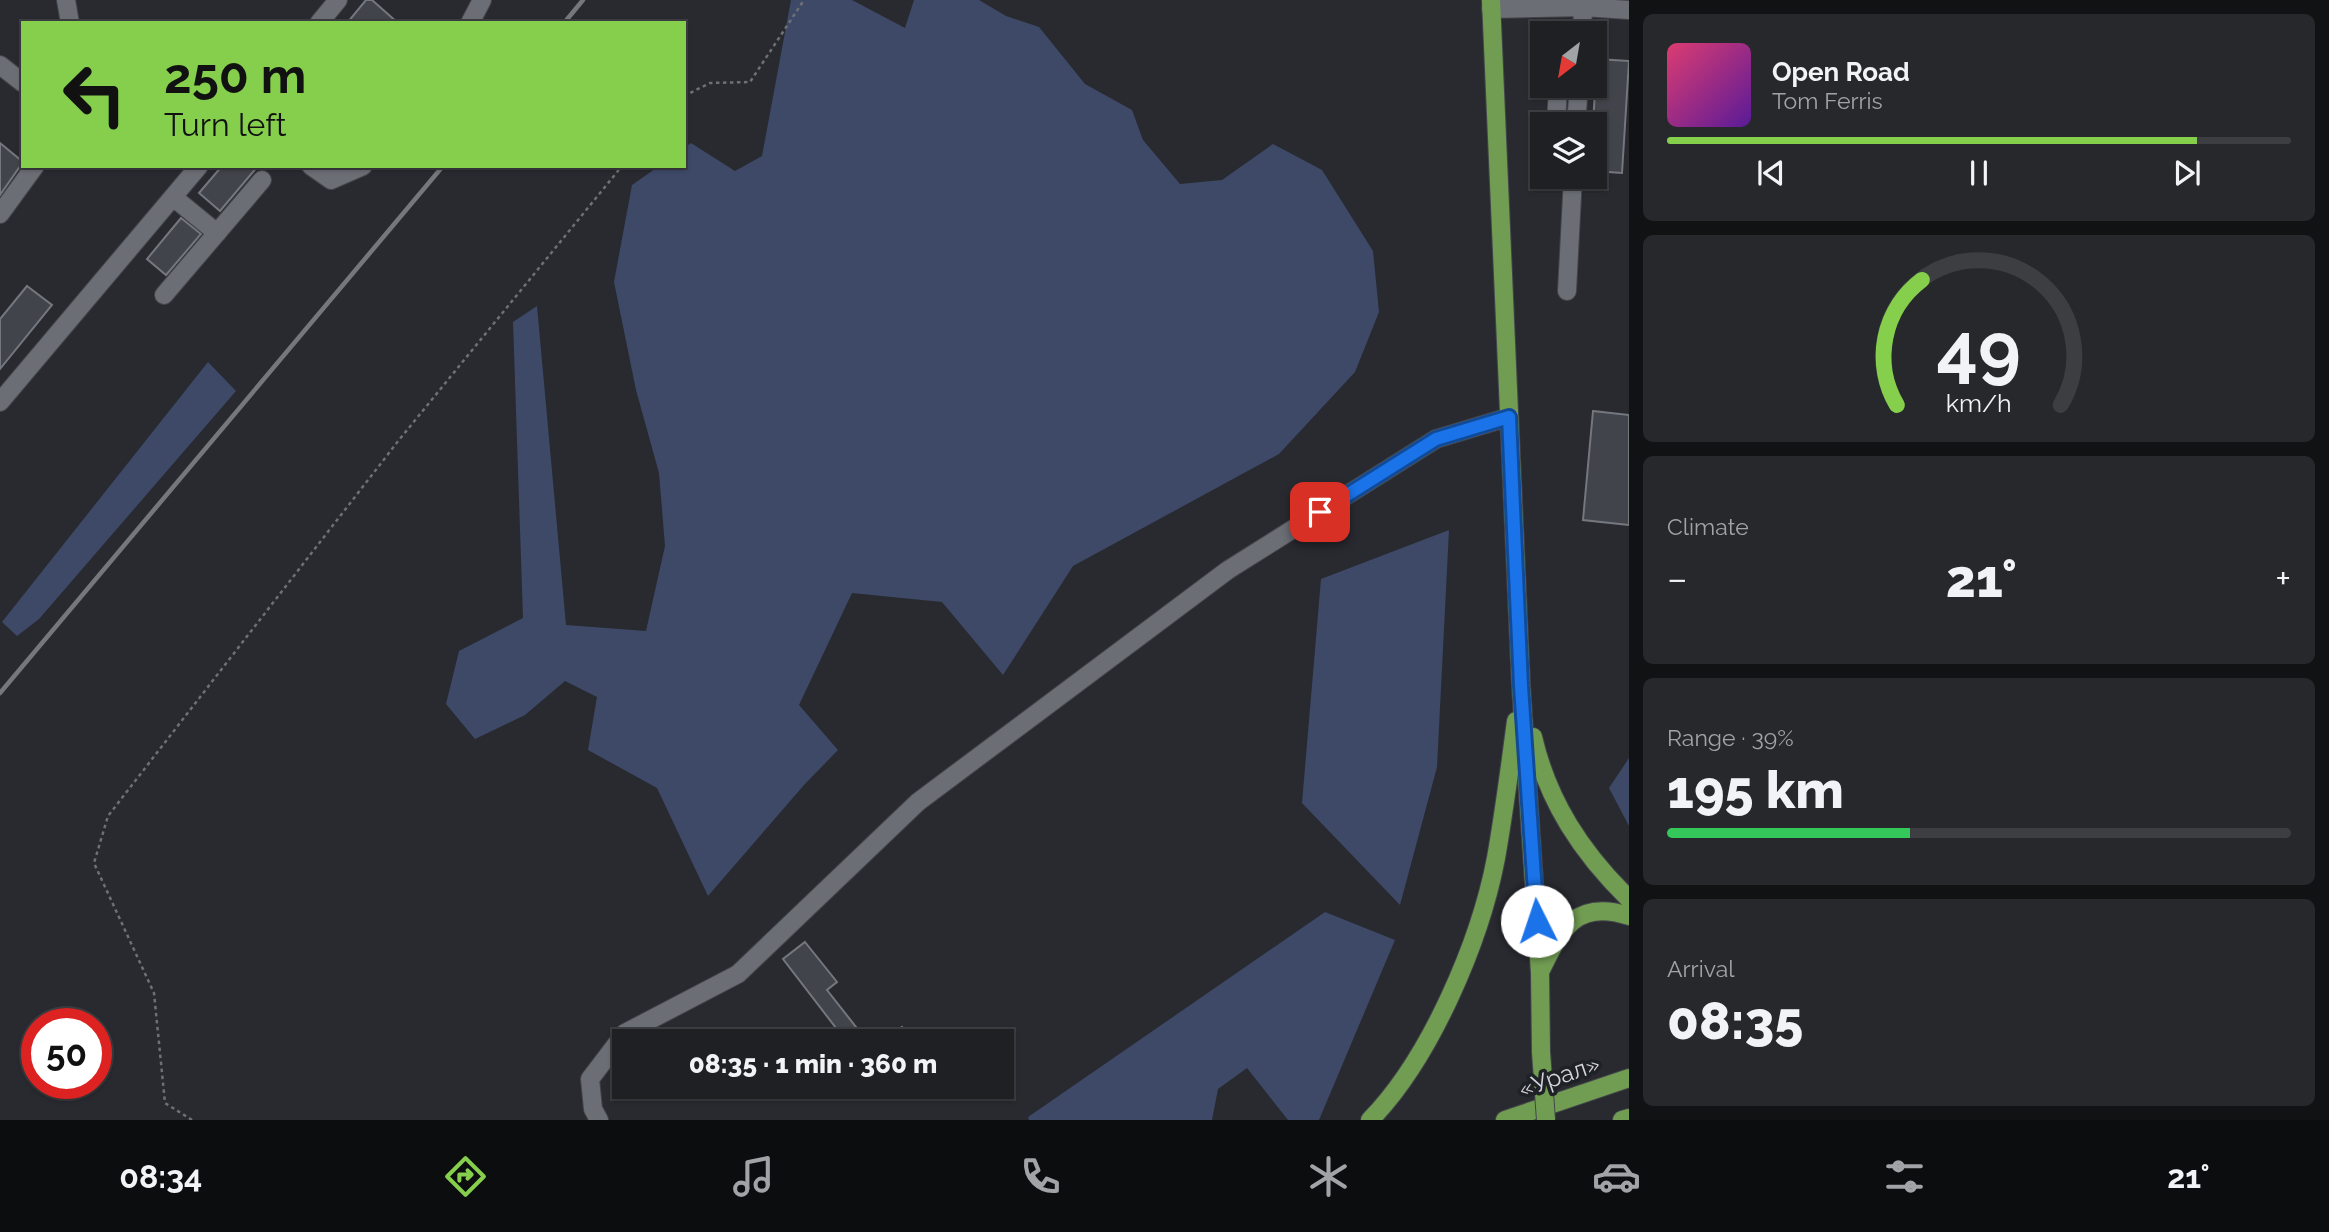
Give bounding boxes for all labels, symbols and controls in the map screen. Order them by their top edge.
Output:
north arrow [1530,21,1606,98]
map controls [1530,21,1607,189]
text: 250 m [164,47,306,104]
icon: left [49,49,140,140]
text: Open Road [1772,57,1910,87]
text: Tom Ferris [1772,87,1883,114]
text: Turn left [164,106,286,143]
button: layers [1530,112,1607,189]
icon: previous [1752,154,1790,192]
icon: pause [1960,154,1998,192]
icon: next [2168,154,2206,192]
text: 49 [1937,307,2021,392]
text: km/h [1946,388,2012,418]
pin [1290,482,1350,542]
icon: arrive [1301,493,1339,531]
text: Climate [1667,513,1749,540]
text: 21° [1946,548,2017,609]
text: − [1667,556,1687,601]
text: + [2275,556,2291,601]
text: Range · 39% [1667,724,1794,751]
text: 195 km [1667,759,1844,820]
position arrow [1500,884,1574,958]
text: Arrival [1667,955,1734,982]
text: 08:35 [1667,990,1803,1051]
speed limit sign: 50 [21,1008,112,1099]
text: 08:35 · 1 min · 360 m [689,1049,937,1079]
street label: «Урал» [1515,1049,1603,1103]
icon: directions [441,1152,490,1201]
icon: music [729,1152,778,1201]
icon: phone [1016,1152,1065,1201]
icon: climate [1304,1152,1353,1201]
icon: car [1592,1152,1641,1201]
icon: filters [1880,1152,1929,1201]
text: 08:34 [119,1158,202,1195]
text: 21° [2167,1158,2210,1195]

